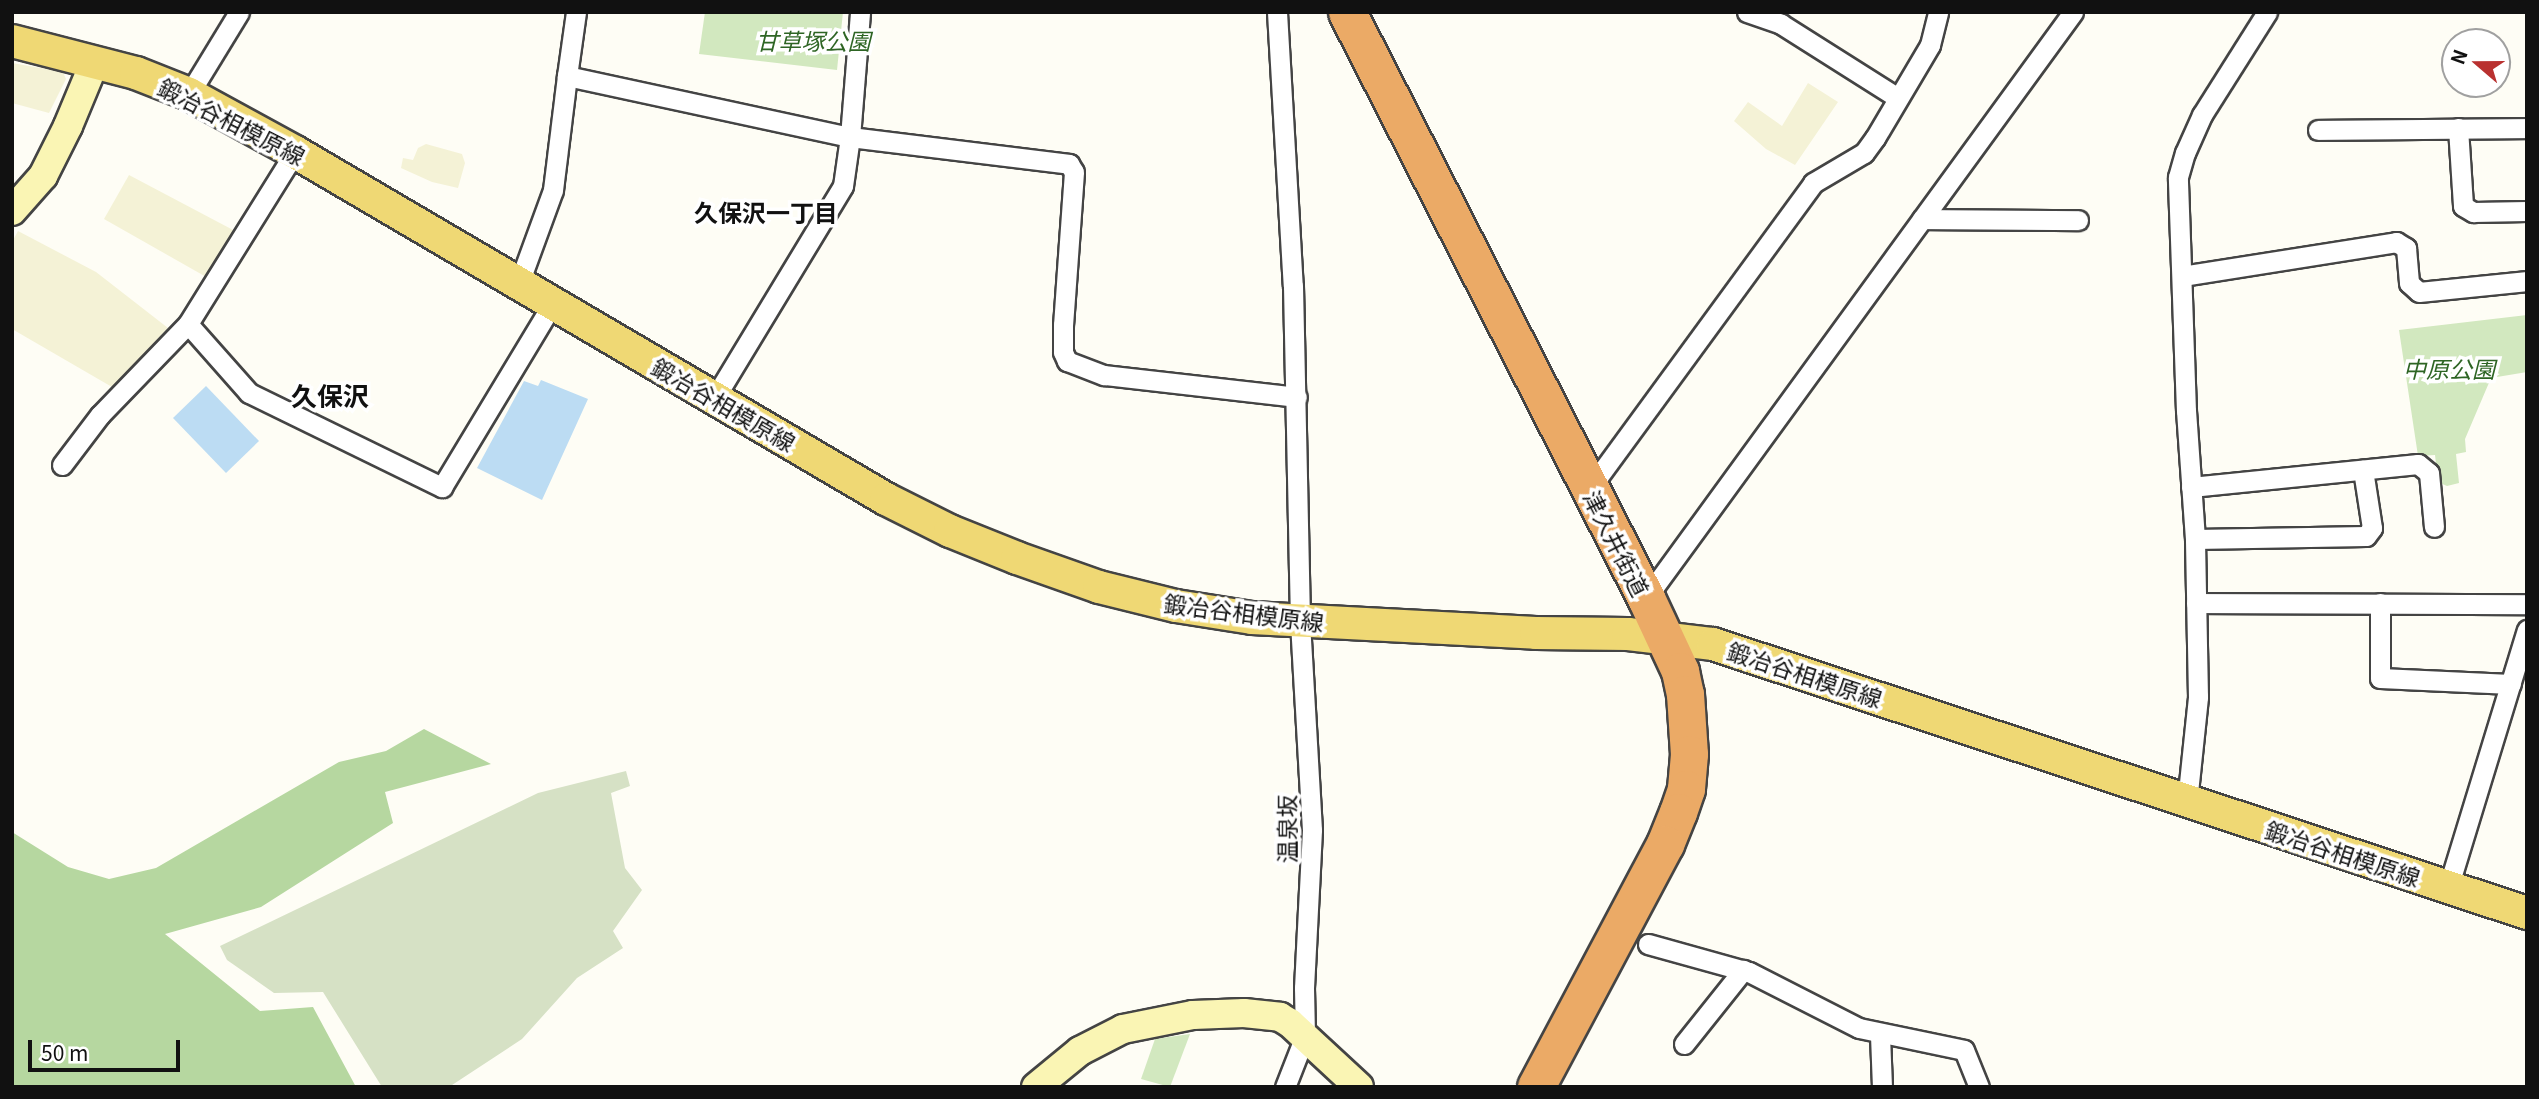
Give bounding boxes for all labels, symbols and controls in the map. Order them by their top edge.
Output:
park label: 甘草塚公園 [756,26,870,54]
north arrow [2441,28,2511,98]
text: N [2443,45,2473,68]
street label: 鍛冶谷相模原線 [154,72,310,170]
district label: 久保沢一丁目 [694,198,838,226]
street label: 鍛冶谷相模原線 [647,352,801,456]
park label: 中原公園 [2403,354,2495,382]
district label: 久保沢 [291,379,369,411]
street label: 津久井街道 [1579,486,1655,600]
street label: 鍛冶谷相模原線 [1162,588,1326,636]
street label: 鍛冶谷相模原線 [1724,636,1886,712]
street label: 温泉坂 [1272,795,1300,863]
street label: 鍛冶谷相模原線 [2262,815,2424,891]
scale bar [32,1026,184,1070]
text: 50 m [41,1037,88,1067]

